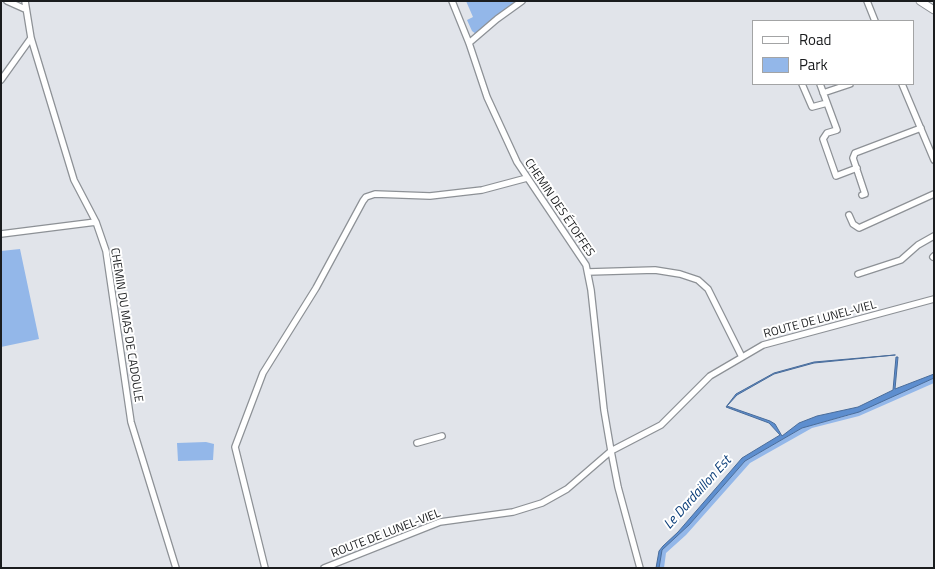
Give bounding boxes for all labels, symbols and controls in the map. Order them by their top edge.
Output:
legend [752,20,915,85]
text: Road [799,28,831,51]
text: Park [799,53,828,76]
street label: CHEMIN DES ÉTOFFES [521,156,597,260]
street label: CHEMIN DU MAS DE CADOULE [107,247,145,403]
street label: ROUTE DE LUNEL-VIEL [762,298,878,342]
water label: Le Dardaillon Est [661,453,735,533]
street label: ROUTE DE LUNEL-VIEL [329,507,443,561]

